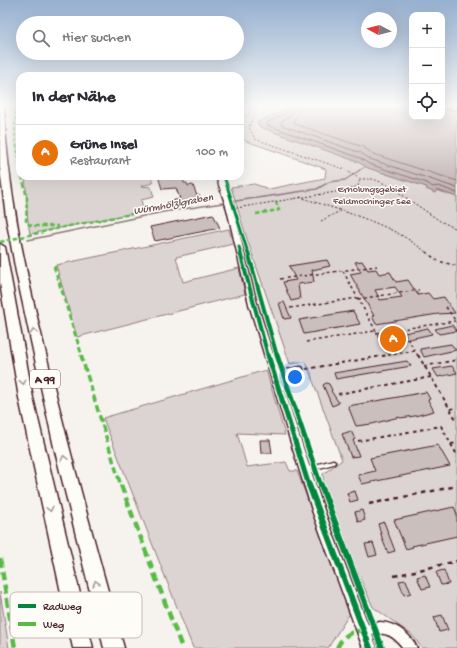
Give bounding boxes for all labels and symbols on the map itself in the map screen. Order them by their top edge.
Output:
north arrow [361,12,397,48]
park label: Erholungsgebiet Feldmochinger See [332,184,412,208]
water label: Würmhölzlgraben [133,192,215,218]
pin: A [380,324,406,354]
one-way arrow [31,328,39,334]
your location [285,367,305,387]
road number: A 99 [30,370,60,388]
one-way arrow [18,379,27,385]
one-way arrow [60,455,68,461]
one-way arrow [45,506,53,512]
one-way arrow [93,580,101,587]
legend [10,592,142,638]
text: Radweg [43,602,82,614]
text: Weg [43,620,64,632]

